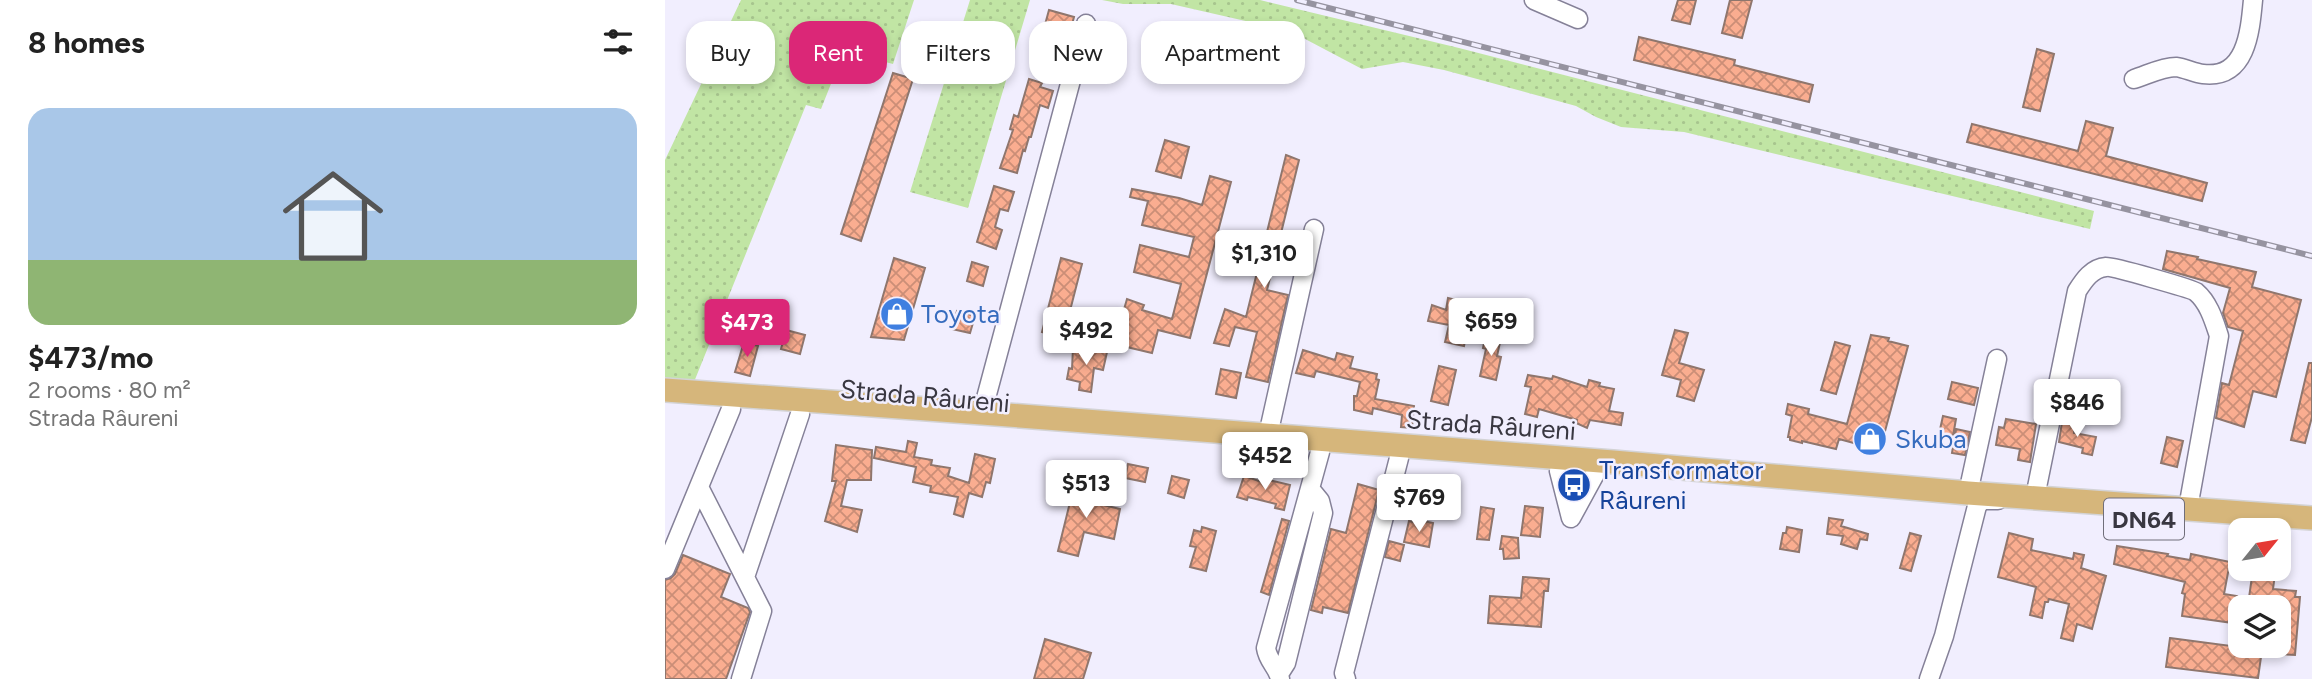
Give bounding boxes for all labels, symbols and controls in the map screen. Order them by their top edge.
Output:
chip: Buy [686,21,775,84]
chip: Rent [789,21,887,84]
chip: Filters [901,21,1015,84]
chip: New [1029,21,1127,84]
chip: Apartment [1141,21,1305,84]
icon: filters [599,23,637,61]
text: 8 homes [28,24,145,61]
icon: home [270,153,396,279]
pin: $1,310 [1207,230,1321,290]
text: $1,310 [1231,239,1297,267]
shop icon: Toyota [878,295,916,333]
place label: Toyota [921,298,1000,330]
pin: $659 [1450,298,1532,358]
pin: $473 [706,300,788,359]
text: $659 [1465,307,1517,335]
text: $473 [721,308,773,336]
pin: $492 [1045,308,1127,367]
text: $492 [1059,316,1113,344]
text: $473/mo [28,339,154,376]
street label: Strada Râureni [839,373,1011,419]
text: 2 rooms · 80 m² [28,376,191,404]
pin: $846 [2036,380,2118,439]
text: $846 [2050,388,2104,416]
street label: Strada Râureni [1405,403,1577,447]
text: Strada Râureni [28,404,179,432]
shop icon: Skuba [1851,420,1889,458]
place label: Skuba [1895,423,1967,455]
pin: $452 [1224,433,1306,492]
text: $452 [1238,441,1292,469]
place label: Transformator Râureni [1599,454,1763,516]
pin: $513 [1045,461,1127,520]
bus stop icon: Transformator Râureni [1555,466,1593,504]
text: $513 [1062,469,1110,497]
pin: $769 [1378,475,1460,534]
text: $769 [1393,483,1445,511]
road number: DN64 [2104,498,2184,540]
north arrow [2228,518,2291,581]
map controls [2228,518,2291,658]
button: layers [2228,595,2291,658]

